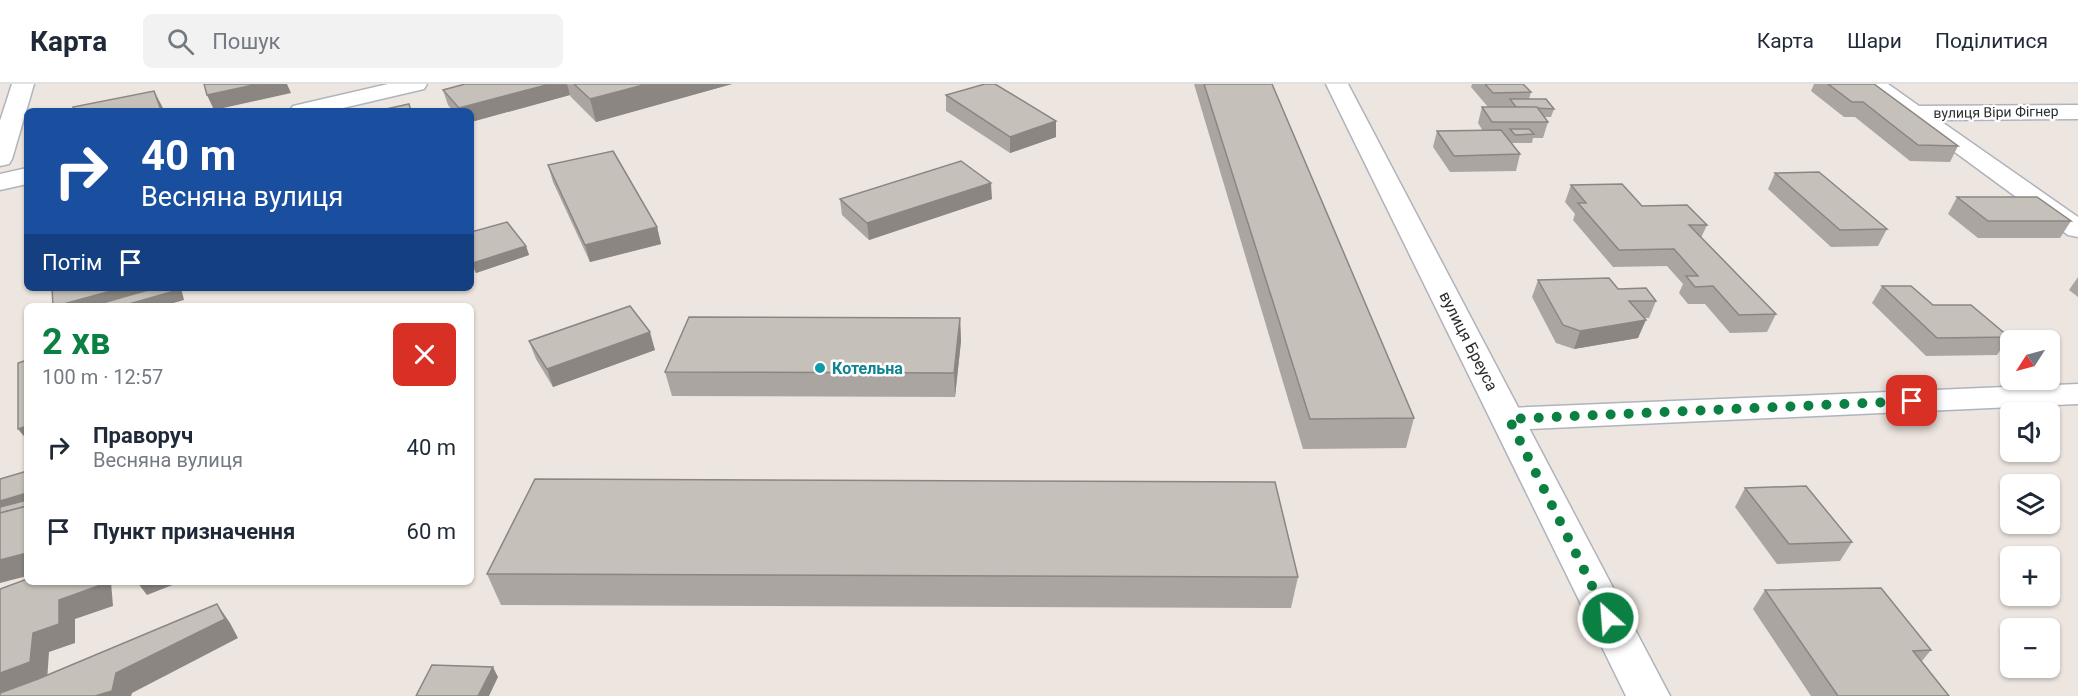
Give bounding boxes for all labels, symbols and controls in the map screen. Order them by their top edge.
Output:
search box [143,14,563,68]
text: Карта [30,25,107,58]
icon: search [164,25,197,58]
text: Пошук [212,29,280,54]
text: Карта [1757,29,1814,53]
text: Шари [1847,29,1902,53]
text: Поділитися [1935,29,2048,53]
street label: вулиця Віри Фігнер [1933,103,2059,121]
text: 40 m [141,131,236,180]
icon: right [42,132,120,210]
text: Весняна вулиця [141,181,343,213]
icon: arrive [114,246,147,279]
text: Потім [42,250,102,275]
street label: вулиця Бреуса [1435,288,1502,394]
text: 2 хв [42,321,110,363]
button: close [393,323,456,386]
north arrow [2000,330,2060,390]
map controls [2000,330,2060,678]
place label: Котельна [832,359,903,378]
marker: Котельна [813,361,827,375]
text: 100 m · 12:57 [42,365,163,389]
pin [1886,375,1937,426]
icon: arrive [1895,384,1928,417]
button: sound [2000,402,2060,462]
text: Праворуч [93,423,193,448]
icon: right [42,431,75,464]
text: 40 m [407,435,456,460]
text: Весняна вулиця [93,448,243,472]
button: layers [2000,474,2060,534]
icon: arrive [42,515,75,548]
text: Пункт призначення [93,519,295,544]
text: 60 m [407,519,456,544]
button: + [2000,546,2060,606]
position arrow [1576,586,1640,650]
button: − [2000,618,2060,678]

